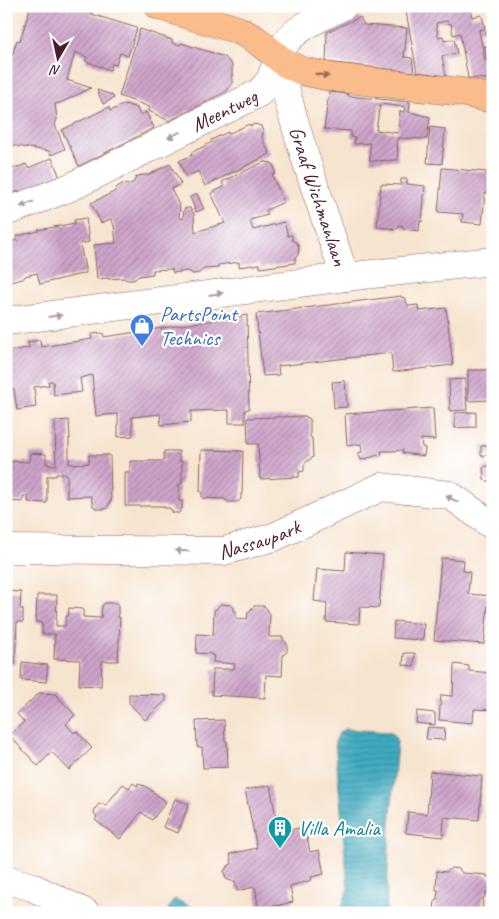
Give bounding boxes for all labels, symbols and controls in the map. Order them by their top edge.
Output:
north arrow [32,32,82,82]
text: N [48,61,62,79]
one-way arrow [315,72,331,80]
street label: Meentweg [187,82,263,138]
street label: Graaf Wichmanlaan [284,124,354,270]
one-way arrow [167,131,181,139]
one-way arrow [19,200,34,208]
one-way arrow [208,290,224,298]
place label: PartsPoint Technics [160,301,239,351]
one-way arrow [47,312,63,320]
shop icon: PartsPoint Technics [129,313,155,347]
one-way arrow [445,495,460,503]
street label: Nassaupark [215,513,306,565]
one-way arrow [174,547,190,555]
building icon: Villa Amalia [267,815,293,849]
place label: Villa Amalia [298,815,381,841]

